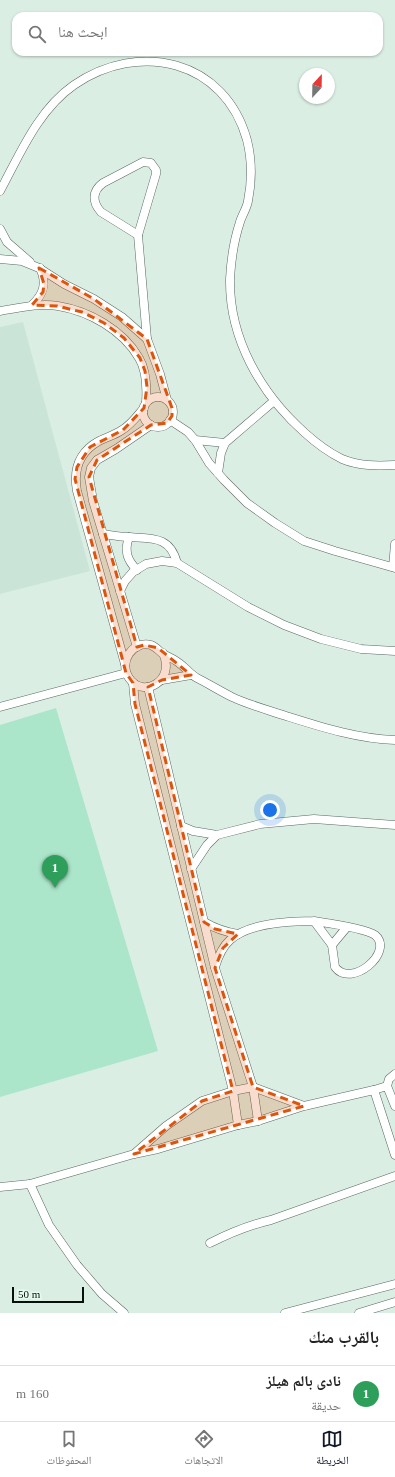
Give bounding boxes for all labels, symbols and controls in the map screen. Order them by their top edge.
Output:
search box [12,12,383,56]
icon: search [26,23,48,45]
text: ابحث هنا [58,24,108,40]
north arrow [299,68,335,104]
your location [260,800,280,820]
pin: 1 [42,855,68,888]
scale bar [12,1285,84,1304]
text: 50 m [18,1288,40,1300]
text: بالقرب منك [308,1328,379,1347]
text: نادى بالم هيلز [266,1373,341,1389]
text: 160 m [16,1386,49,1401]
text: 1 [363,1386,369,1401]
text: حديقة [311,1398,341,1413]
tab: المحفوظات [46,1428,91,1471]
tab: الاتجاهات [184,1428,223,1471]
tab: الخريطة [316,1428,349,1471]

